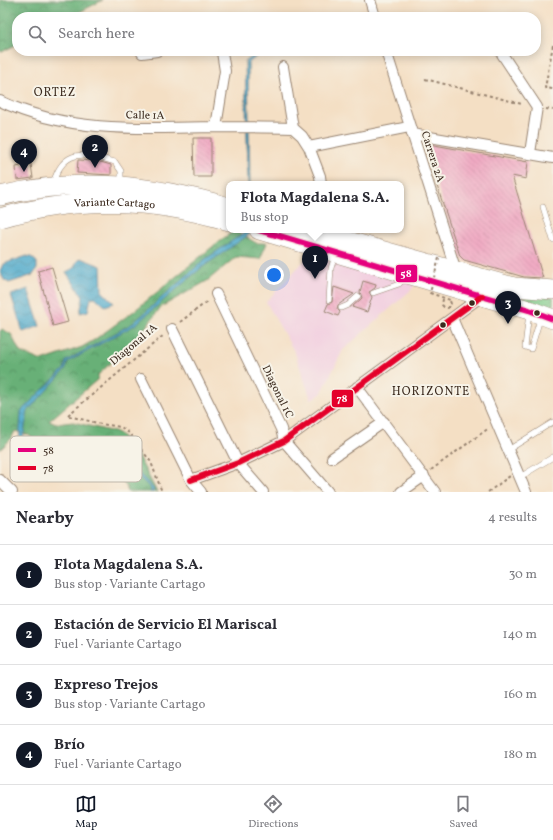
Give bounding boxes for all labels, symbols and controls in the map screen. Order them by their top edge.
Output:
search box [12,12,541,56]
icon: search [26,23,48,45]
text: Search here [58,24,135,45]
district label: ORTEZ [34,85,76,101]
street label: Calle 1A [126,108,165,124]
street label: Carrera 2A [417,129,447,185]
pin: 2 [82,135,108,168]
pin: 4 [11,139,37,172]
popup [226,181,404,233]
text: Flota Magdalena S.A. [241,188,389,209]
street label: Variante Cartago [73,195,156,213]
text: Bus stop [241,209,289,227]
pin: 1 [302,246,328,279]
line badge: 58 [395,264,418,283]
your location [264,265,284,285]
text: 58 [400,267,412,282]
pin: 3 [495,291,521,324]
unlabelled marker [467,298,477,308]
unlabelled marker [532,308,542,318]
unlabelled marker [438,320,448,330]
street label: Diagonal 1A [107,321,161,369]
street label: Diagonal 1C [258,363,296,421]
district label: HORIZONTE [392,384,470,400]
line badge: 78 [331,389,354,408]
text: 78 [336,392,348,407]
legend [10,436,142,482]
text: 58 [43,444,54,459]
text: 78 [43,462,54,477]
text: Nearby [16,507,74,530]
text: 4 results [488,509,537,527]
text: Flota Magdalena S.A. [54,555,203,576]
text: 1 [26,566,32,584]
text: 30 m [509,566,537,584]
text: Bus stop · Variante Cartago [54,576,205,594]
text: Estación de Servicio El Mariscal [54,615,277,636]
text: 2 [26,626,32,644]
text: 140 m [503,626,537,644]
text: Fuel · Variante Cartago [54,636,182,654]
text: Expreso Trejos [54,675,158,696]
text: 3 [26,686,32,704]
text: 160 m [503,686,537,704]
text: Bus stop · Variante Cartago [54,696,205,714]
text: Brío [54,735,85,756]
text: 4 [25,746,33,764]
text: 180 m [503,746,537,764]
text: Fuel · Variante Cartago [54,756,182,774]
tab: Map [75,793,97,832]
tab: Directions [248,793,299,832]
tab: Saved [449,793,478,832]

